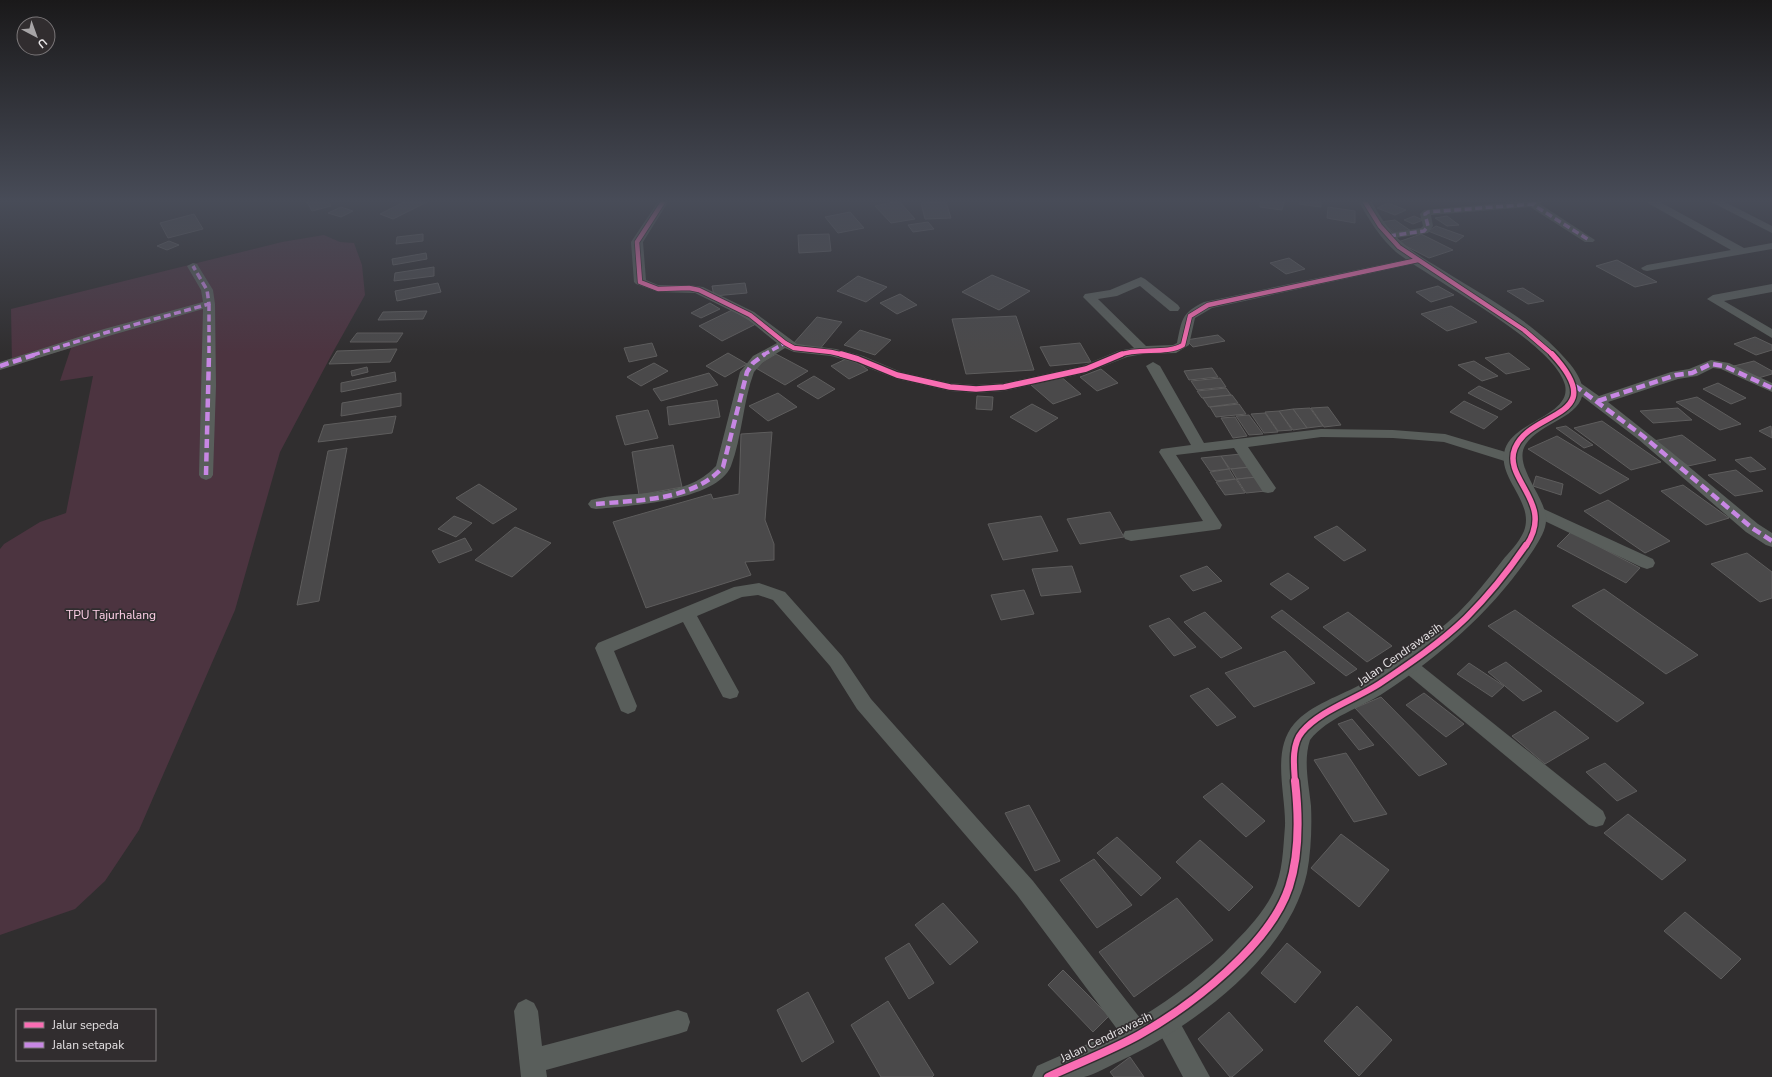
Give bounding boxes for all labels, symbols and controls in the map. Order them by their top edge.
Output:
north arrow [16,16,56,56]
text: U [34,35,50,51]
park label: TPU Tajurhalang [66,607,156,623]
street label: Jalan Cendrawasih [1354,619,1446,690]
street label: Jalan Cendrawasih [1057,1008,1155,1067]
legend [16,1009,156,1061]
text: Jalur sepeda [51,1017,119,1033]
text: Jalan setapak [51,1037,125,1053]

